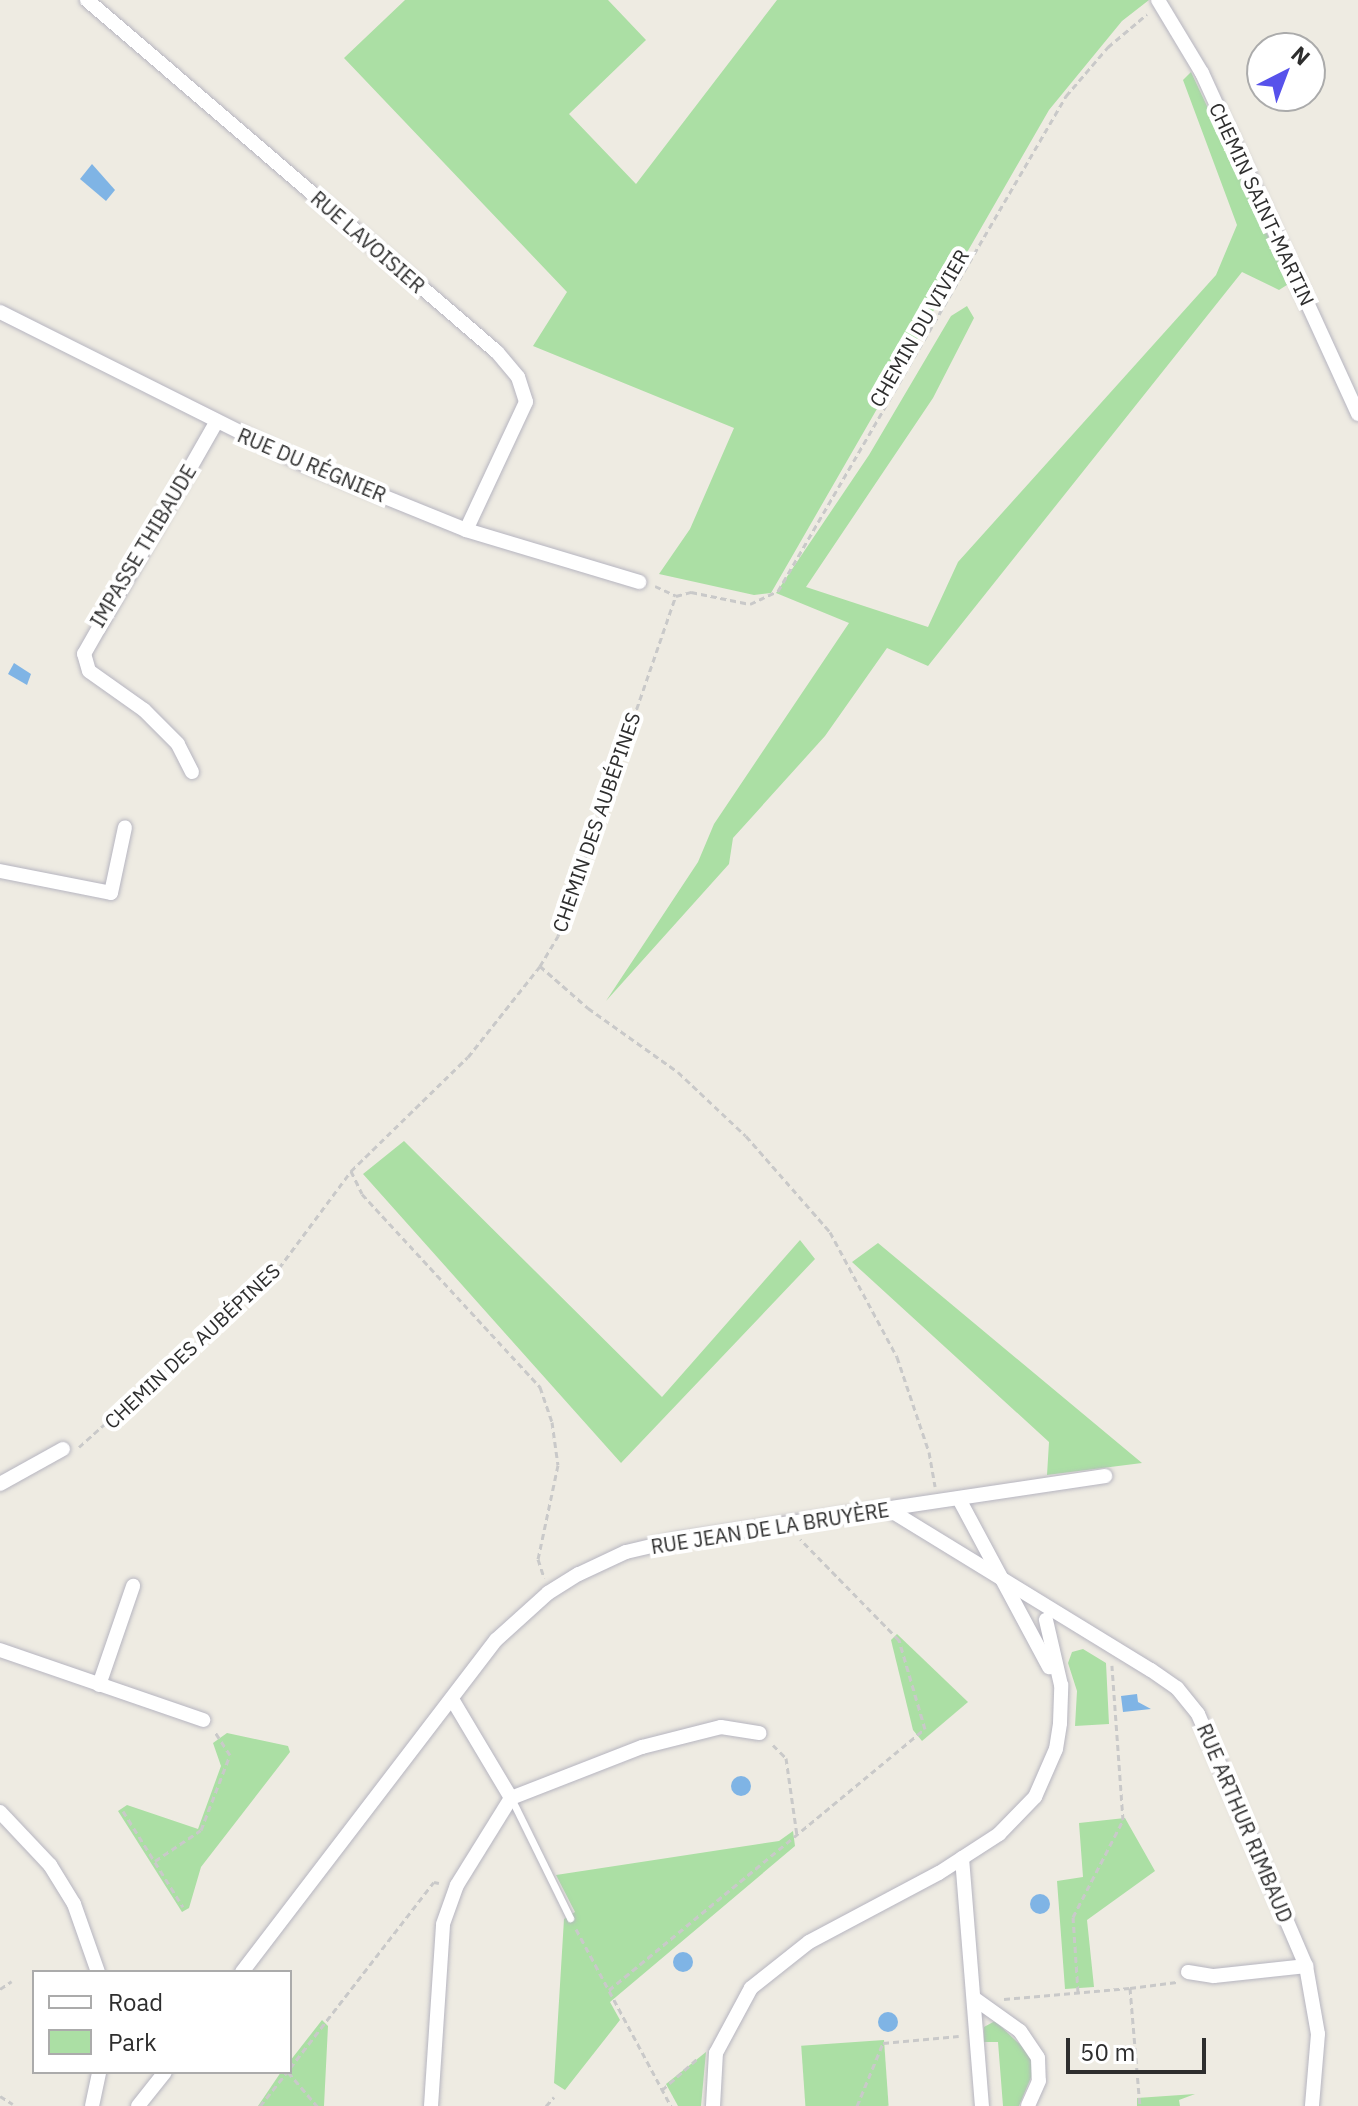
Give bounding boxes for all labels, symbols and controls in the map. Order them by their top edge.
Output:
north arrow [1246,32,1326,112]
text: N [1285,39,1317,71]
street label: CHEMIN SAINT-MARTIN [1204,99,1320,309]
street label: RUE LAVOISIER [306,186,430,298]
street label: CHEMIN DU VIVIER [864,245,974,411]
street label: RUE DU RÉGNIER [234,423,390,507]
street label: IMPASSE THIBAUDE [85,460,201,632]
street label: CHEMIN DES AUBÉPINES [547,709,645,935]
street label: CHEMIN DES AUBÉPINES [99,1258,285,1434]
street label: RUE JEAN DE LA BRUYÈRE [649,1497,891,1559]
street label: RUE ARTHUR RIMBAUD [1192,1720,1298,1926]
legend [32,1970,292,2074]
text: Road [108,1986,163,2018]
scale bar [1070,2022,1210,2072]
text: Park [108,2026,157,2058]
text: 50 m [1080,2036,1135,2068]

